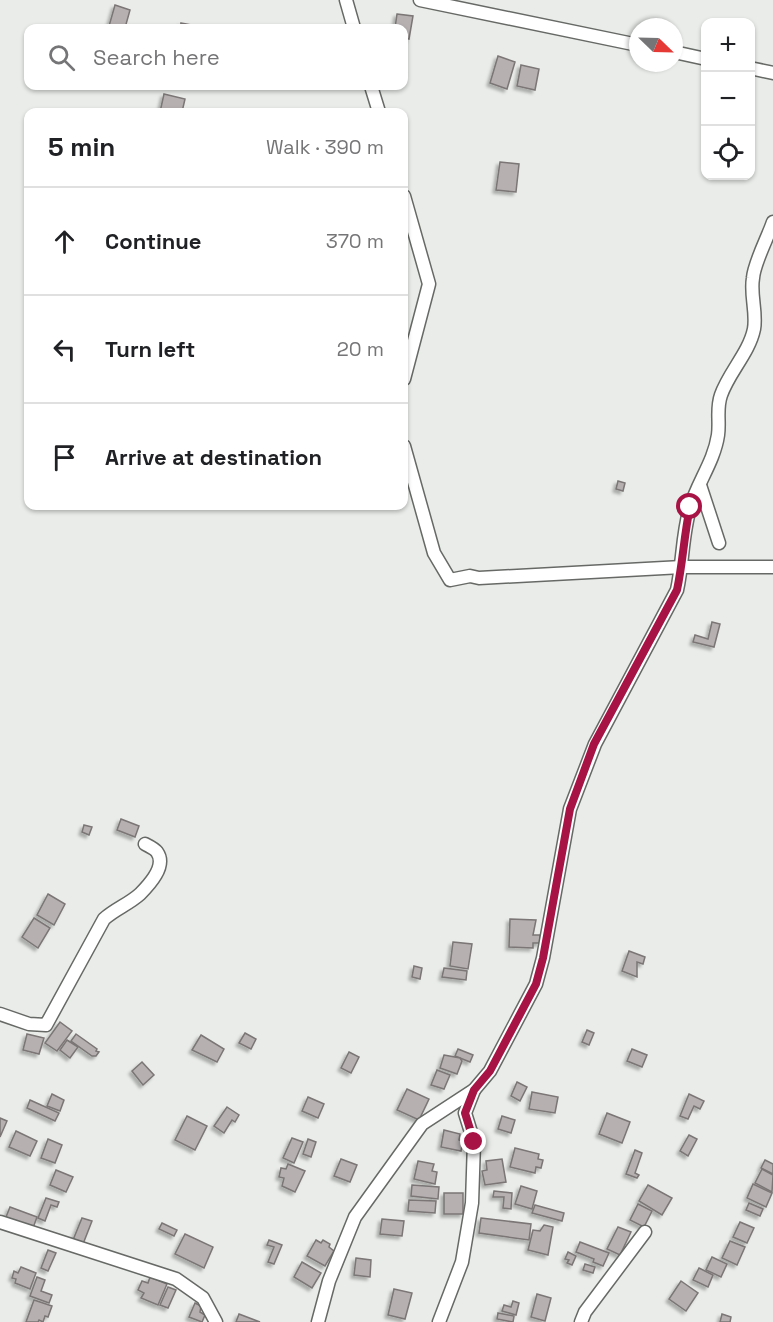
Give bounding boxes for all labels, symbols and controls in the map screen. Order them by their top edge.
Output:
north arrow [629,18,683,72]
map controls [701,18,755,180]
button: + [701,18,755,72]
search box [24,24,408,90]
icon: search [45,41,78,74]
text: Search here [93,43,220,71]
button: − [701,72,755,126]
button: locate [701,126,755,180]
text: 5 min [48,130,115,164]
text: Walk · 390 m [266,134,384,160]
icon: ahead [48,225,81,258]
text: Continue [105,227,201,255]
text: 370 m [326,228,384,254]
icon: left [48,333,81,366]
text: Turn left [105,335,195,363]
text: 20 m [337,336,384,362]
icon: arrive [48,441,81,474]
text: Arrive at destination [105,443,322,471]
route start [676,493,702,519]
route end [460,1128,486,1154]

